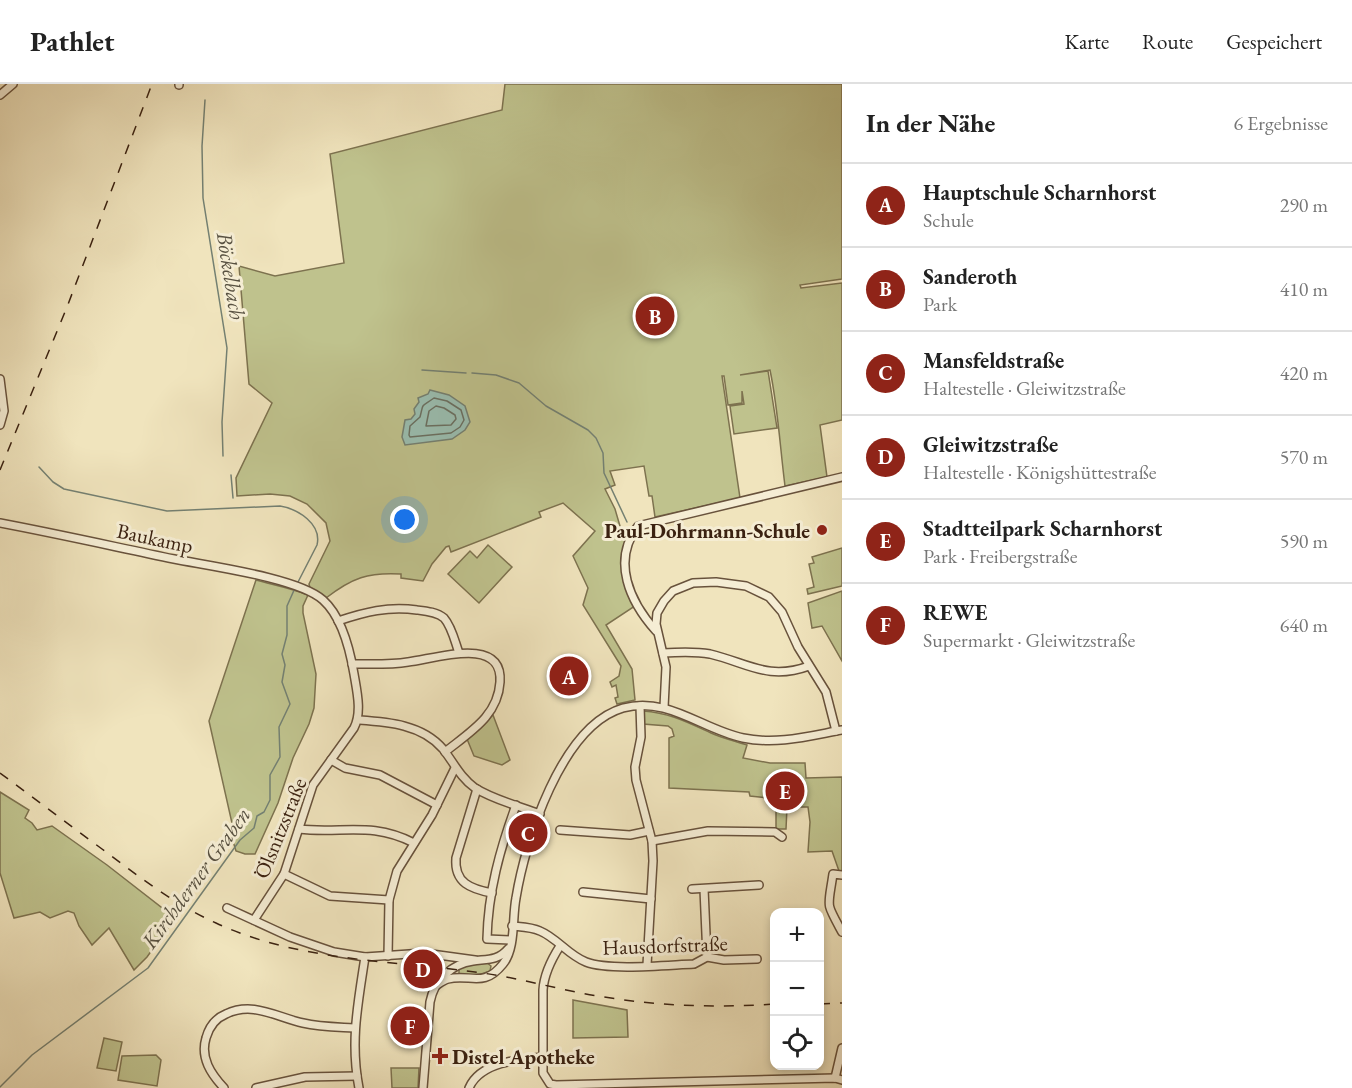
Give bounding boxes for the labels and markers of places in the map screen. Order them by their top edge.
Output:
pin: B [636,294,674,338]
place label: Paul-Dohrmann-Schule [604,517,810,544]
marker: Paul-Dohrmann-Schule [815,523,829,537]
pin: A [550,654,588,698]
pin: E [766,768,804,814]
pin: C [508,810,548,855]
pin: D [404,946,442,992]
pin: F [390,1004,430,1048]
place label: Distel Apotheke [452,1043,595,1070]
marker: Distel Apotheke [433,1049,447,1063]

